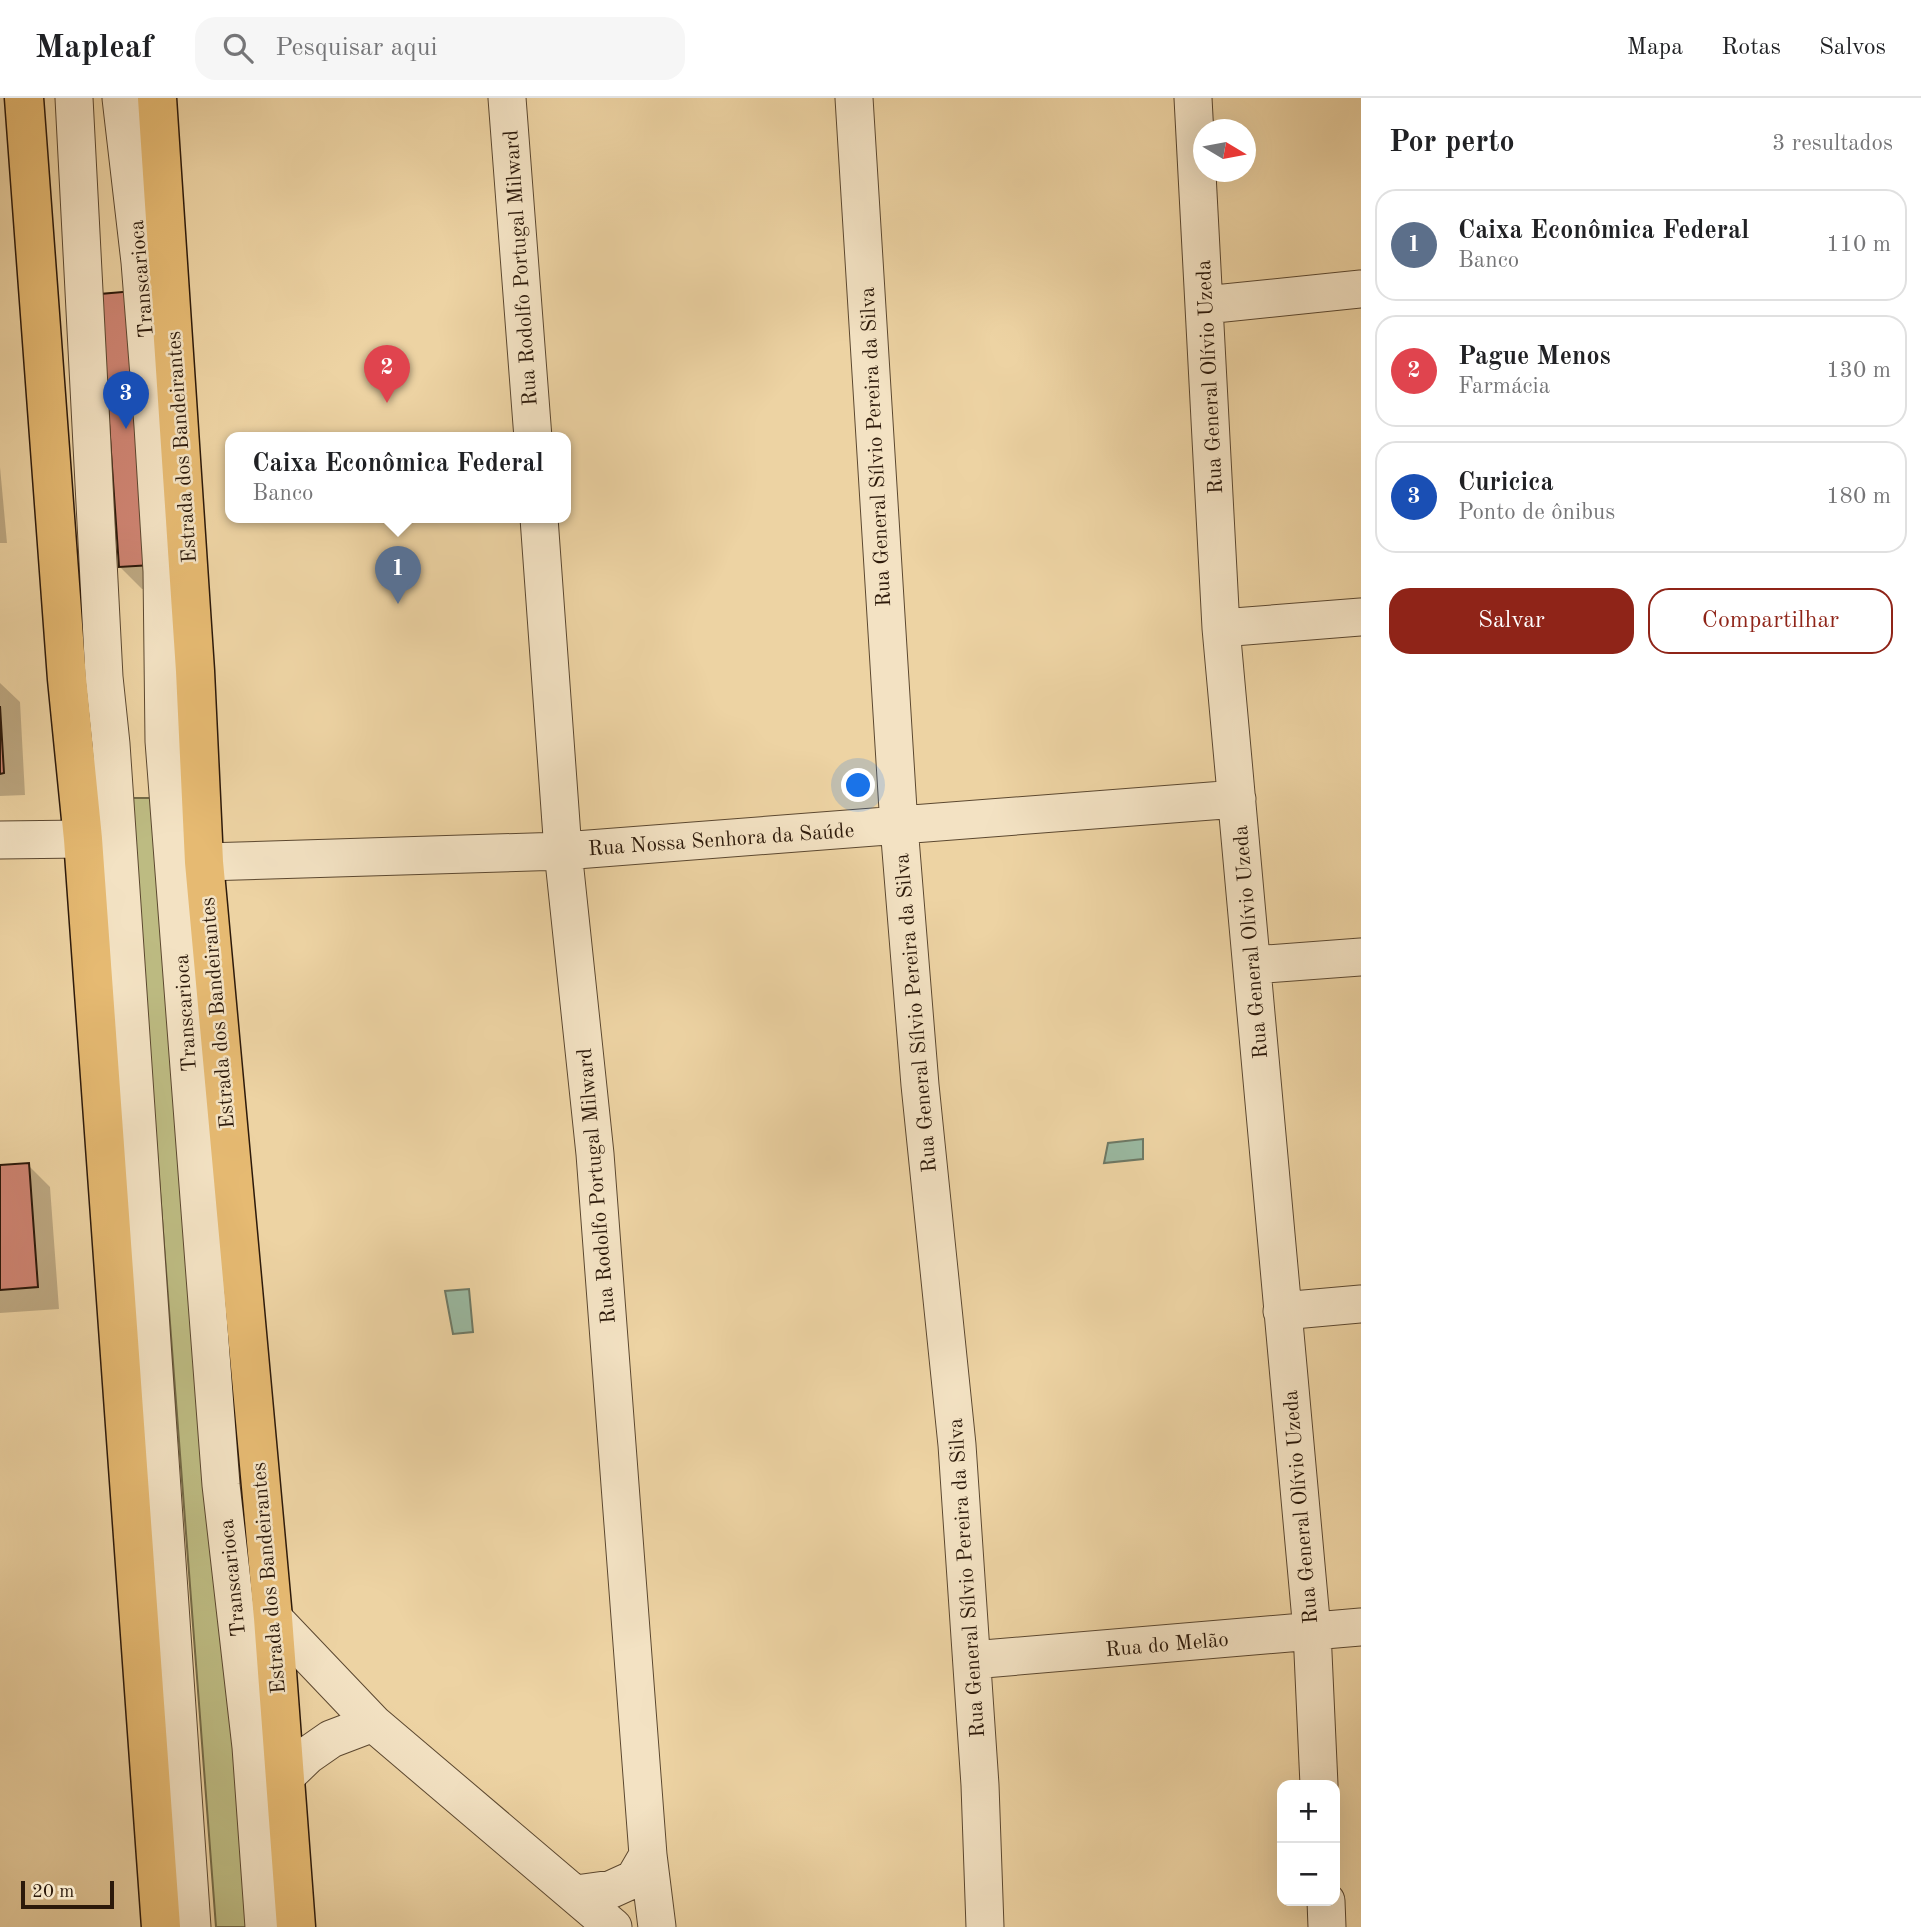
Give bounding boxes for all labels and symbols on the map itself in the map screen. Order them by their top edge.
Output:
north arrow [1193,119,1256,182]
street label: Rua Rodolfo Portugal Milward [501,129,542,407]
street label: Transcarioca [127,219,158,339]
street label: Rua General Olívio Uzeda [1194,259,1227,495]
street label: Rua General Sílvio Pereira da Silva [858,286,895,607]
street label: Estrada dos Bandeirantes [164,330,201,564]
pin: 2 [364,345,410,403]
pin: 3 [103,371,149,429]
pin: 1 [375,546,421,604]
your location [841,768,875,802]
street label: Rua Nossa Senhora da Saúde [587,821,855,860]
street label: Rua General Olívio Uzeda [1231,824,1272,1060]
street label: Rua General Sílvio Pereira da Silva [892,852,941,1173]
street label: Estrada dos Bandeirantes [198,896,239,1130]
street label: Transcarioca [172,953,201,1073]
street label: Rua Rodolfo Portugal Milward [575,1047,620,1325]
street label: Rua General Olívio Uzeda [1281,1389,1322,1625]
street label: Rua General Sílvio Pereira da Silva [946,1417,989,1738]
street label: Estrada dos Bandeirantes [249,1461,290,1695]
street label: Transcarioca [217,1518,250,1638]
street label: Rua do Melão [1105,1630,1230,1661]
scale bar [21,1878,114,1910]

